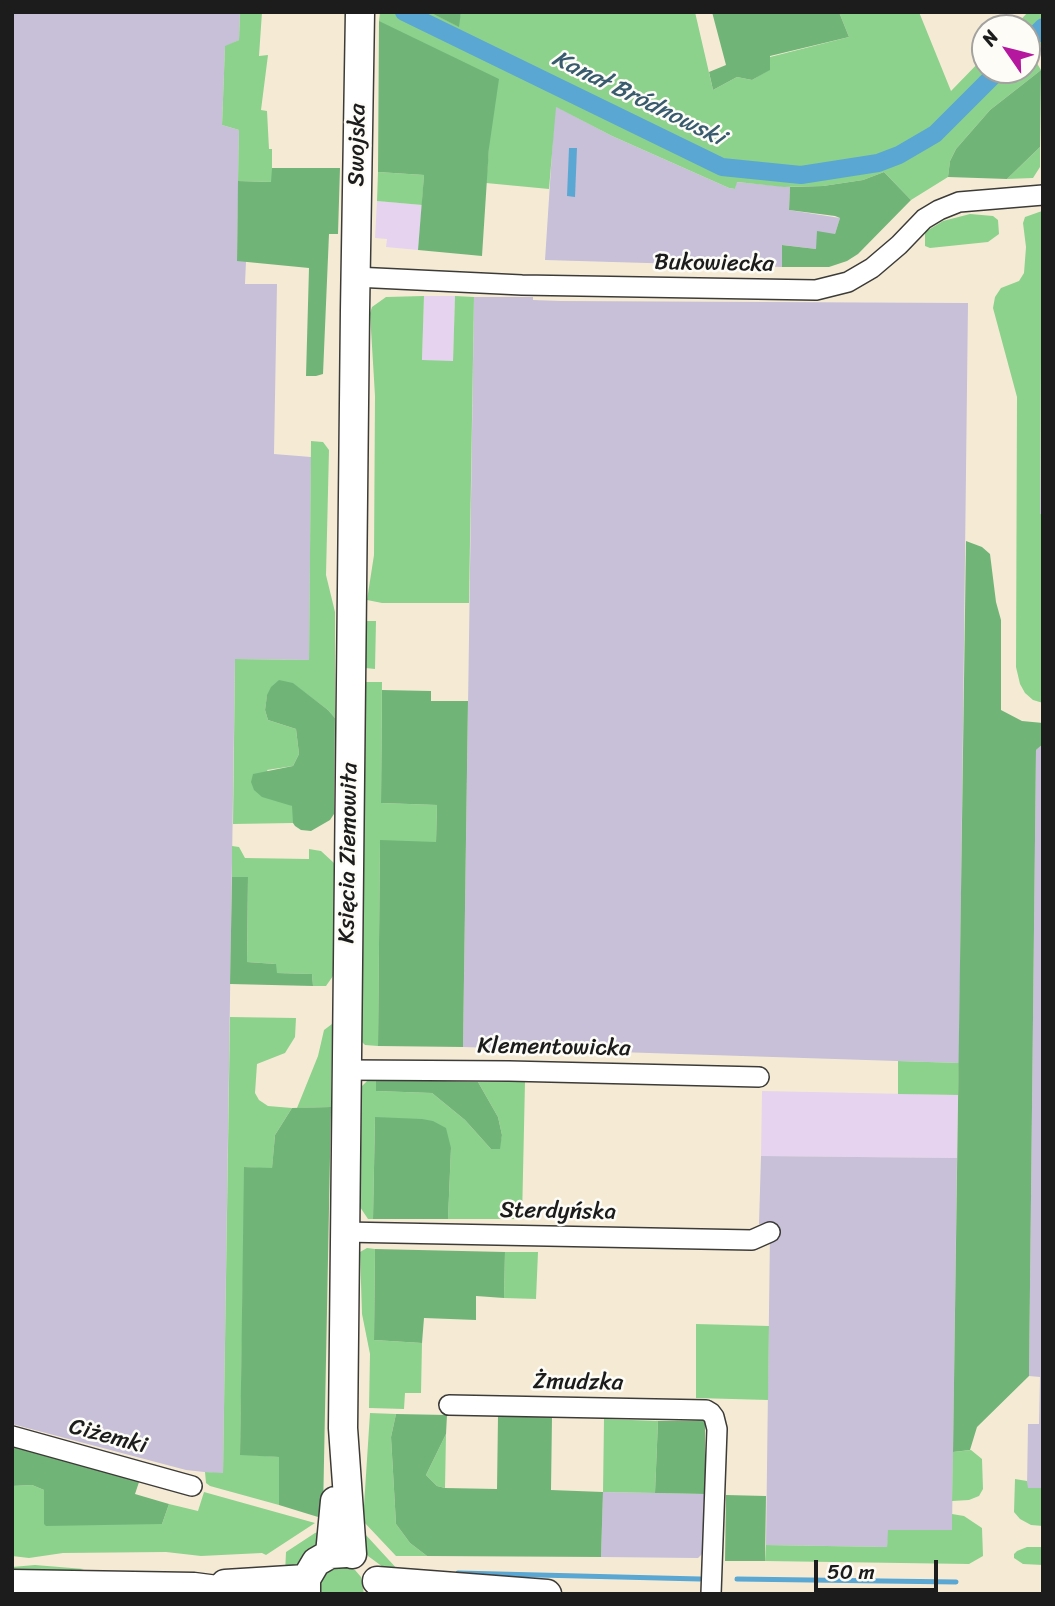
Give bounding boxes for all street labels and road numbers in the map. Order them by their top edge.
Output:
street label: Swojska [343,103,373,187]
street label: Bukowiecka [654,249,774,279]
street label: Księcia Ziemowita [334,762,364,944]
street label: Klementowicka [477,1033,631,1063]
street label: Sterdyńska [499,1197,617,1227]
street label: Żmudzka [533,1368,623,1398]
street label: Ciżemki [66,1413,150,1461]

